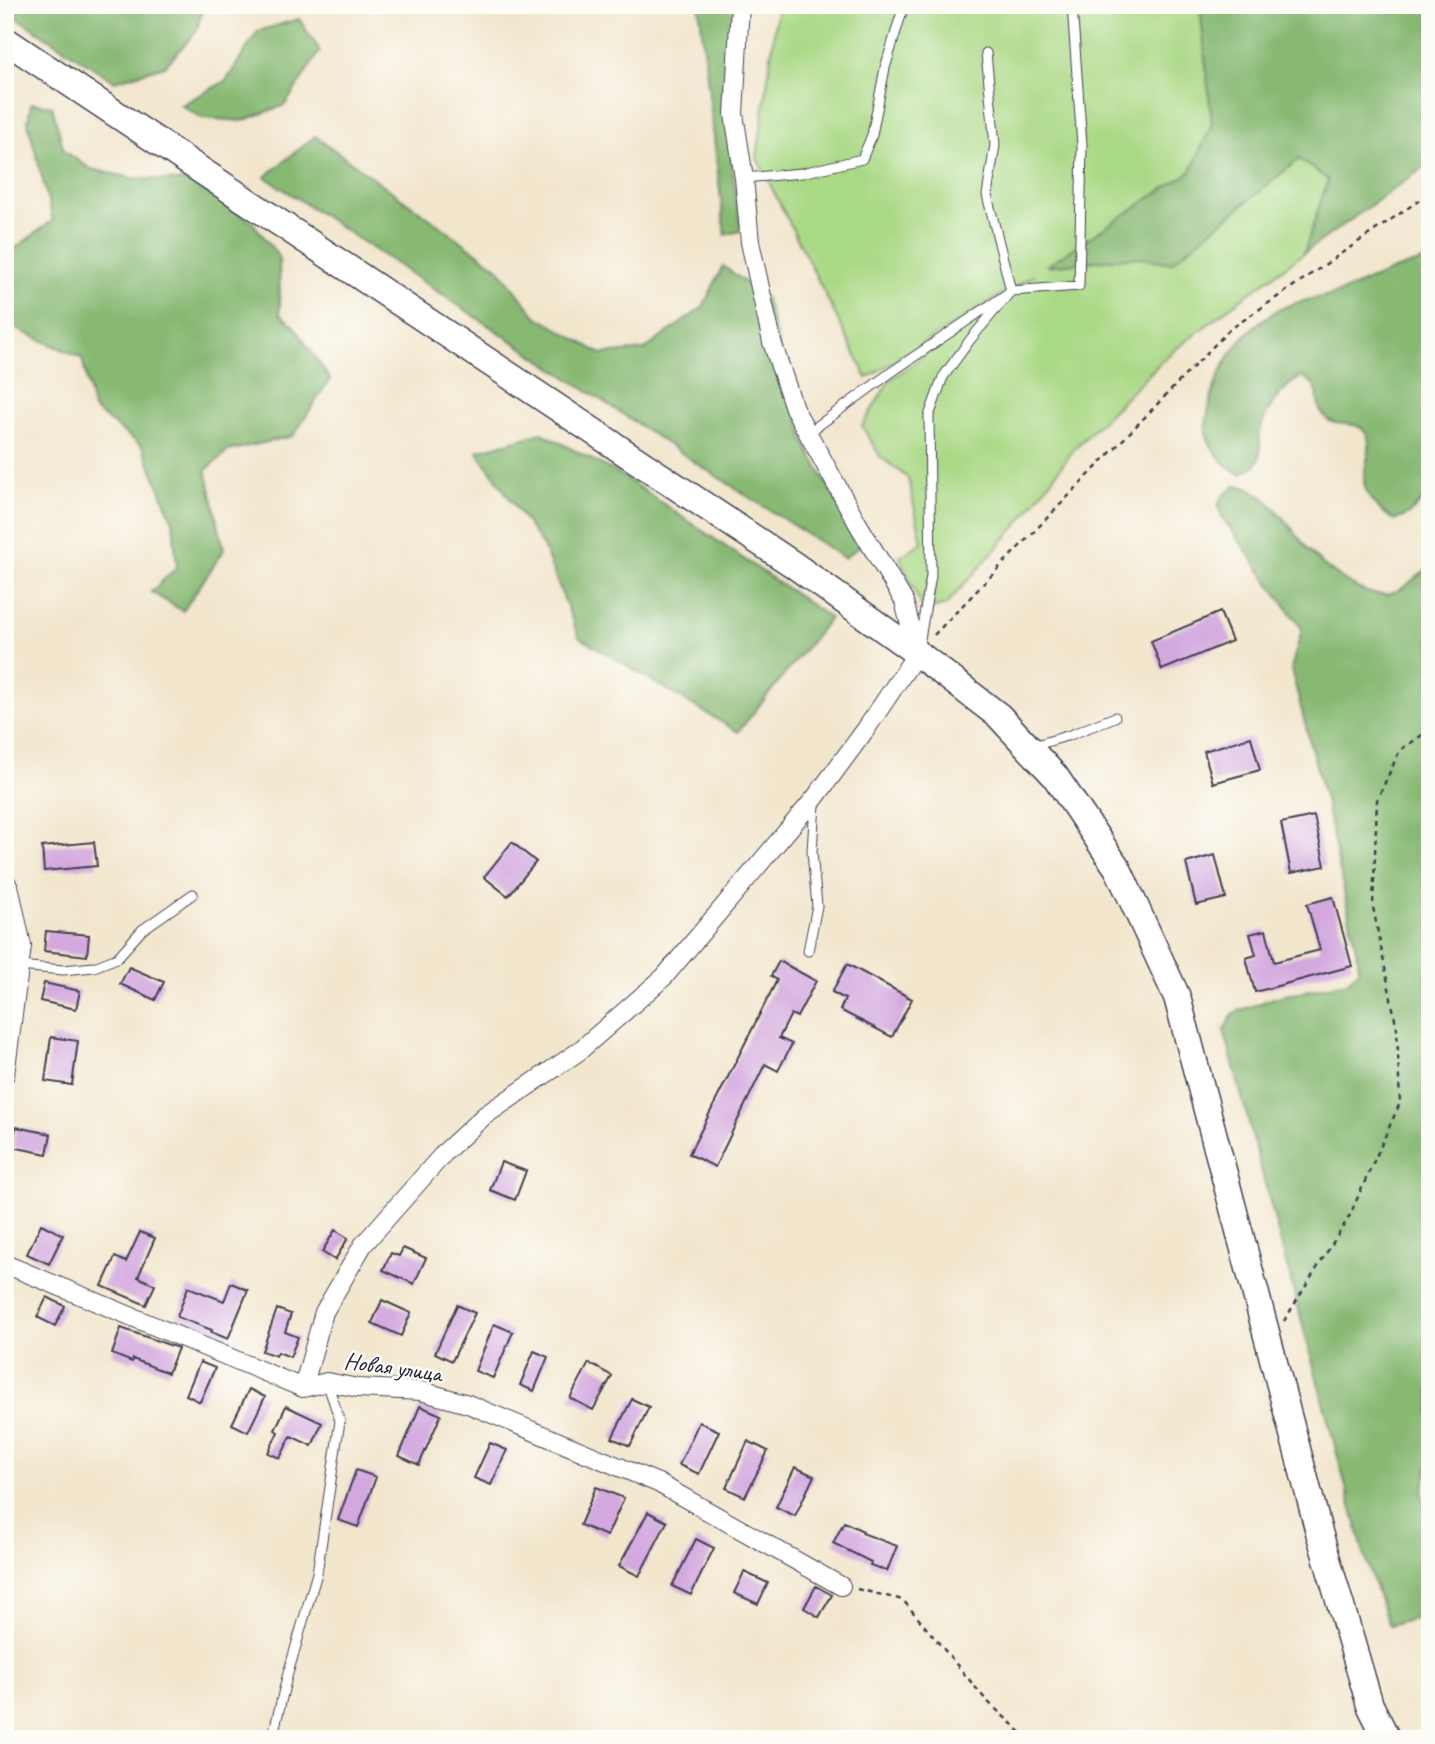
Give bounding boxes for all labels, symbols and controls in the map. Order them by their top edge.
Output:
street label: Новая улица [342,1345,446,1389]

